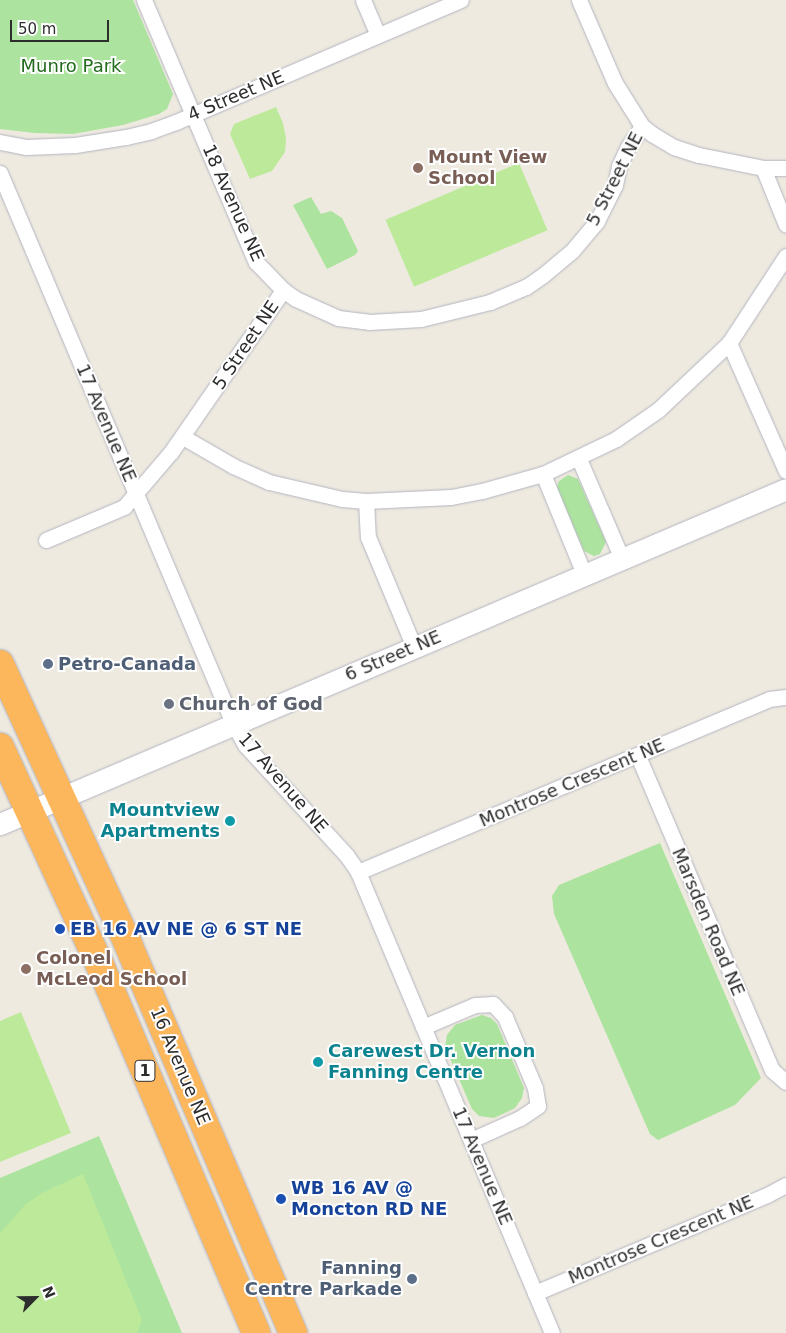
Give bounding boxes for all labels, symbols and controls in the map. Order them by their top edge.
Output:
scale bar [12,10,111,42]
text: 50 m [18,20,56,38]
park label: Munro Park [21,55,121,77]
street label: 4 Street NE [185,66,287,126]
street label: 5 Street NE [582,128,648,230]
street label: 18 Avenue NE [197,141,269,265]
place label: Mount View School [428,147,547,190]
marker: Mount View School [412,162,424,174]
street label: 5 Street NE [208,297,284,393]
street label: 17 Avenue NE [71,361,141,485]
street label: 6 Street NE [342,626,444,686]
place label: Petro-Canada [58,653,196,675]
marker: Petro-Canada [42,658,54,670]
place label: Church of God [179,693,323,715]
marker: Church of God [163,698,175,710]
street label: 17 Avenue NE [233,728,333,838]
street label: Montrose Crescent NE [476,734,668,832]
place label: Mountview Apartments [100,800,220,842]
marker: Mountview Apartments [224,815,236,827]
street label: Marsden Road NE [667,845,749,999]
place label: EB 16 AV NE @ 6 ST NE [70,918,302,940]
marker: EB 16 AV NE @ 6 ST NE [54,923,66,935]
place label: Colonel McLeod School [36,948,187,991]
marker: Colonel McLeod School [20,963,32,975]
street label: 16 Avenue NE [145,1004,215,1128]
place label: Carewest Dr. Vernon Fanning Centre [328,1041,535,1084]
marker: Carewest Dr. Vernon Fanning Centre [312,1056,324,1068]
road number: 1 [134,1058,156,1084]
street label: 17 Avenue NE [447,1104,517,1228]
place label: WB 16 AV @ Moncton RD NE [291,1178,447,1220]
street label: Montrose Crescent NE [565,1191,757,1289]
marker: WB 16 AV @ Moncton RD NE [275,1193,287,1205]
place label: Fanning Centre Parkade [245,1258,402,1300]
north arrow [10,1273,60,1323]
marker: Fanning Centre Parkade [406,1273,418,1285]
text: N [39,1284,58,1301]

